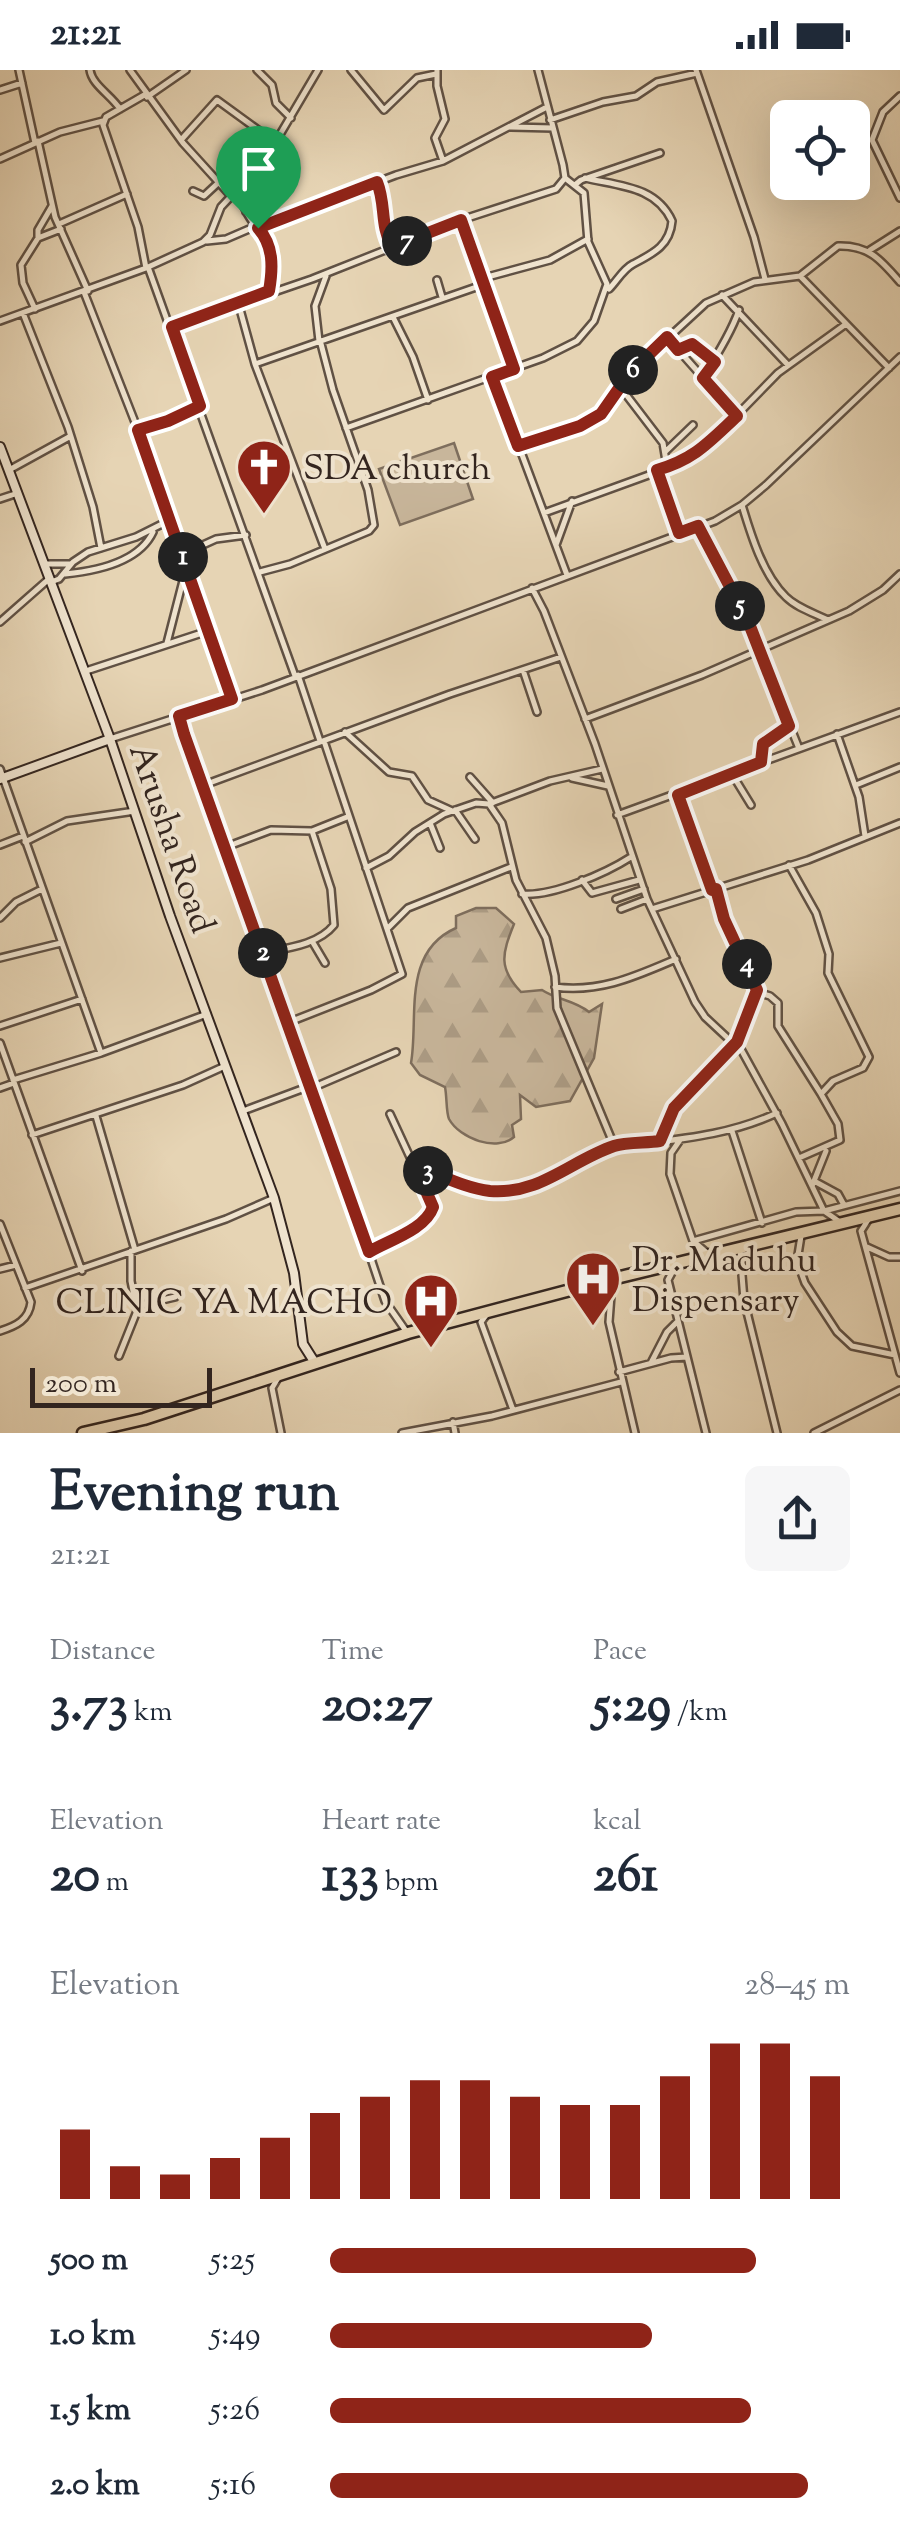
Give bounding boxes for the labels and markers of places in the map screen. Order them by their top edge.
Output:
pin [216,126,301,229]
pin: 7 [382,216,432,266]
pin: 6 [608,345,658,395]
church icon: SDA church [234,437,294,516]
place label: SDA church [303,445,491,496]
pin: 1 [158,532,208,582]
pin: 5 [715,581,765,631]
pin: 2 [238,928,288,978]
pin: 4 [722,939,772,989]
pin: 3 [403,1146,453,1196]
place label: Dr. Maduhu Dispensary [632,1237,817,1328]
hospital icon: Dr. Maduhu Dispensary [563,1249,623,1328]
hospital icon: CLINIC YA MACHO [401,1271,461,1350]
place label: CLINIC YA MACHO [56,1279,392,1330]

